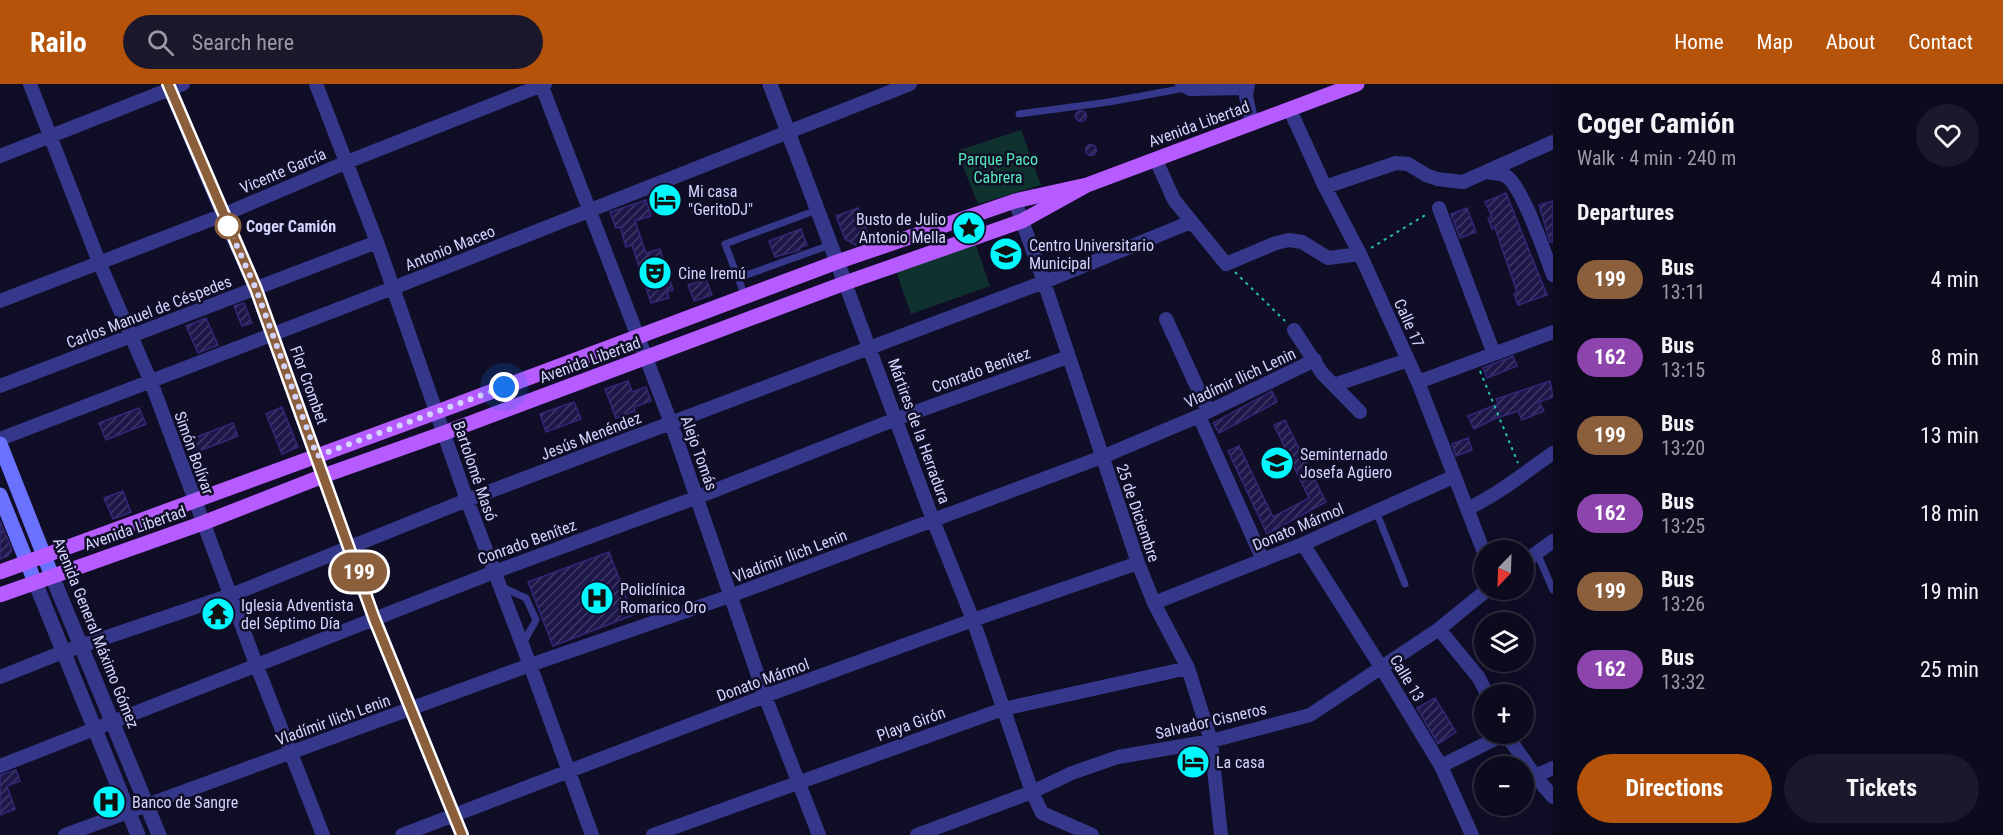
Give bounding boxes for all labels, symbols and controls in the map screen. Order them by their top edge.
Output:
search box [123,15,543,69]
text: Railo [30,26,87,59]
icon: search [144,26,177,59]
text: Search here [192,30,294,55]
text: Home [1674,30,1724,54]
text: Map [1757,30,1793,54]
text: About [1826,30,1875,54]
text: Contact [1908,30,1973,54]
street label: Avenida Libertad [1146,97,1252,151]
button: heart [1916,104,1979,167]
text: Coger Camión [1577,107,1735,140]
street label: Vicente García [237,144,329,198]
text: Walk · 4 min · 240 m [1577,146,1736,170]
park label: Parque Paco Cabrera [958,150,1038,187]
hotel icon: Mi casa "GeritoDJ" [647,182,683,218]
place label: Mi casa "GeritoDJ" [688,182,753,219]
text: Departures [1577,200,1674,225]
place label: Busto de Julio Antonio Mella [856,210,946,247]
place icon: Busto de Julio Antonio Mella [951,210,987,246]
marker: Coger Camión [215,213,241,239]
place label: Coger Camión [246,217,336,236]
street label: Antonio Maceo [402,221,498,275]
school or university icon: Centro Universitario Municipal [988,236,1024,272]
place label: Centro Universitario Municipal [1029,236,1154,273]
theatre icon: Cine Iremú [637,255,673,291]
text: Bus [1661,255,1694,280]
place label: Cine Iremú [678,264,746,283]
text: 199 [1594,267,1626,291]
text: 4 min [1931,267,1979,292]
street label: Carlos Manuel de Céspedes [64,272,234,352]
text: 13:11 [1661,280,1705,304]
street label: Calle 17 [1390,296,1428,350]
street label: Avenida Libertad [537,333,643,387]
text: Bus [1661,333,1694,358]
street label: Flor Crombet [286,343,332,427]
street label: Conrado Benítez [929,343,1033,397]
street label: Vladímir Ilich Lenin [1181,344,1299,412]
text: 162 [1594,345,1626,369]
text: 8 min [1931,345,1979,370]
street label: Mártires de la Herradura [884,356,954,506]
text: 13:15 [1661,358,1705,382]
your location [489,372,519,402]
street label: Jesús Menéndez [538,408,644,464]
street label: Simón Bolívar [170,409,218,497]
text: Bus [1661,411,1694,436]
street label: Alejo Tomás [677,413,721,493]
street label: Bartolomé Masó [449,419,501,523]
text: 199 [1594,423,1626,447]
text: 13 min [1920,423,1979,448]
text: 13:20 [1661,436,1705,460]
school or university icon: Seminternado Josefa Agüero [1259,445,1295,481]
place label: Seminternado Josefa Agüero [1300,445,1392,482]
street label: 25 de Diciembre [1112,462,1164,564]
text: Bus [1661,489,1694,514]
street label: Donato Mármol [1250,499,1346,555]
text: 162 [1594,501,1626,525]
text: 18 min [1920,501,1979,526]
street label: Avenida Libertad [82,502,188,554]
text: 13:25 [1661,514,1705,538]
street label: Conrado Benítez [475,515,579,569]
street label: Vladímir Ilich Lenin [730,526,850,586]
street label: Avenida General Máximo Gómez [49,535,143,731]
north arrow [1474,540,1534,600]
map controls [1474,540,1534,816]
line badge: 199 [324,552,394,592]
text: 199 [343,560,375,584]
text: Bus [1661,567,1694,592]
text: 199 [1594,579,1626,603]
text: 19 min [1920,579,1979,604]
hospital icon: Policlínica Romarico Oro [579,580,615,616]
place label: Policlínica Romarico Oro [620,580,706,617]
text: 13:26 [1661,592,1705,616]
temple icon: Iglesia Adventista del Séptimo Día [200,596,236,632]
place label: Iglesia Adventista del Séptimo Día [241,596,354,633]
button: layers [1474,612,1534,672]
text: Bus [1661,645,1694,670]
street label: Calle 13 [1386,651,1428,705]
street label: Donato Mármol [714,654,812,706]
text: 162 [1594,657,1626,681]
text: 25 min [1920,657,1979,682]
text: 13:32 [1661,670,1705,694]
button: + [1474,684,1534,744]
street label: Vladímir Ilich Lenin [273,690,393,750]
street label: Salvador Cisneros [1153,699,1269,743]
street label: Playa Girón [874,703,948,745]
hotel icon: La casa [1175,744,1211,780]
place label: La casa [1216,753,1265,772]
button: Directions [1577,754,1772,823]
button: Tickets [1784,754,1979,823]
button: − [1474,756,1534,816]
hospital icon: Banco de Sangre [91,784,127,820]
place label: Banco de Sangre [132,793,238,812]

